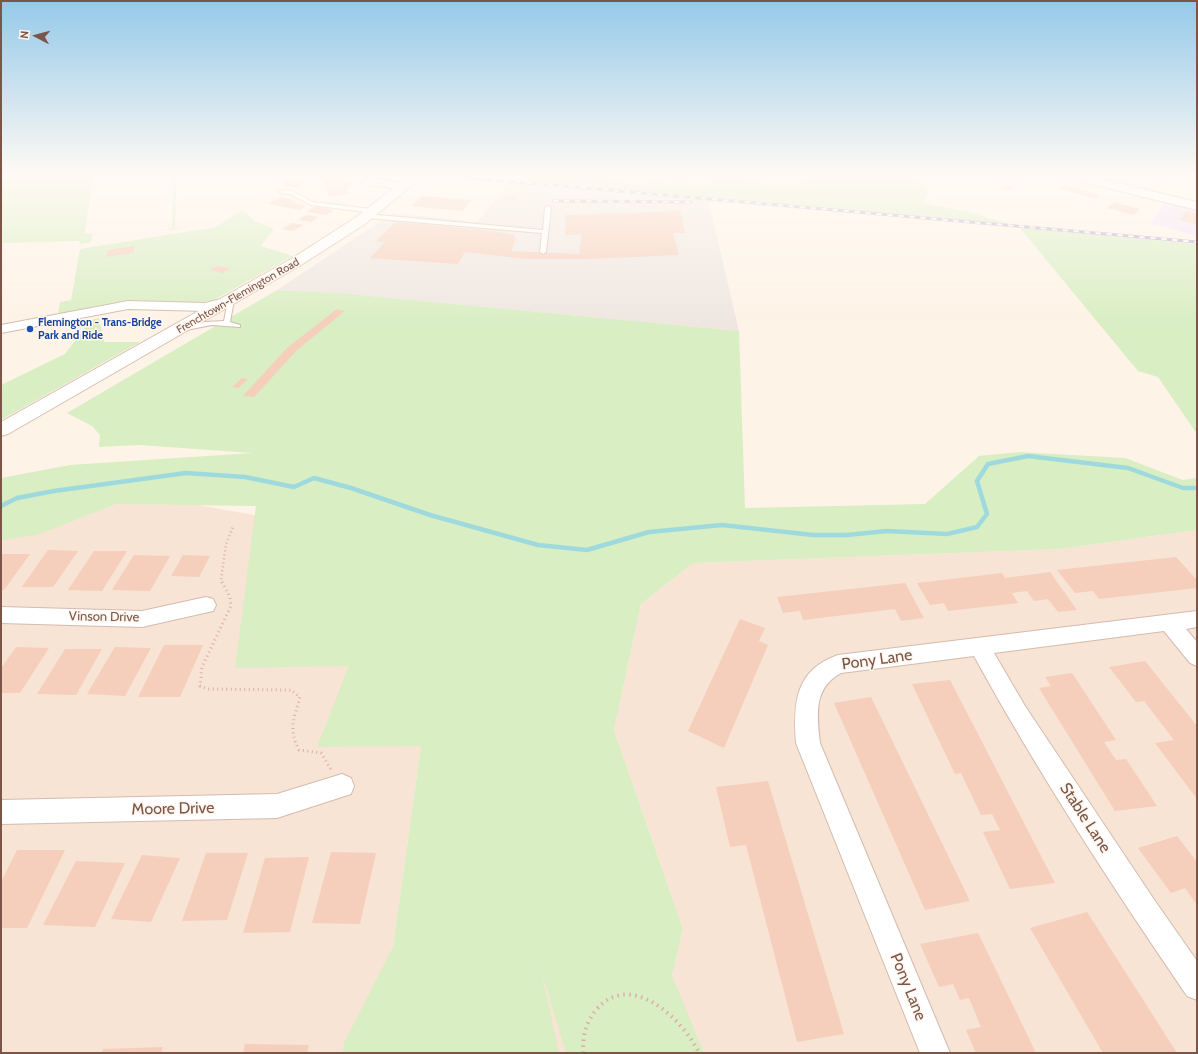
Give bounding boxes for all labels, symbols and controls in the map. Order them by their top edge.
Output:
north arrow [16,16,56,56]
text: N [17,30,31,39]
street label: Frenchtown-Flemington Road [174,255,302,337]
place label: Flemington - Trans-Bridge Park and Ride [38,316,162,342]
marker: Flemington - Trans-Bridge Park and Ride [25,324,35,334]
street label: Vinson Drive [69,609,139,625]
street label: Pony Lane [841,646,913,674]
street label: Stable Lane [1055,779,1115,857]
street label: Moore Drive [131,799,215,819]
street label: Pony Lane [886,950,930,1024]

